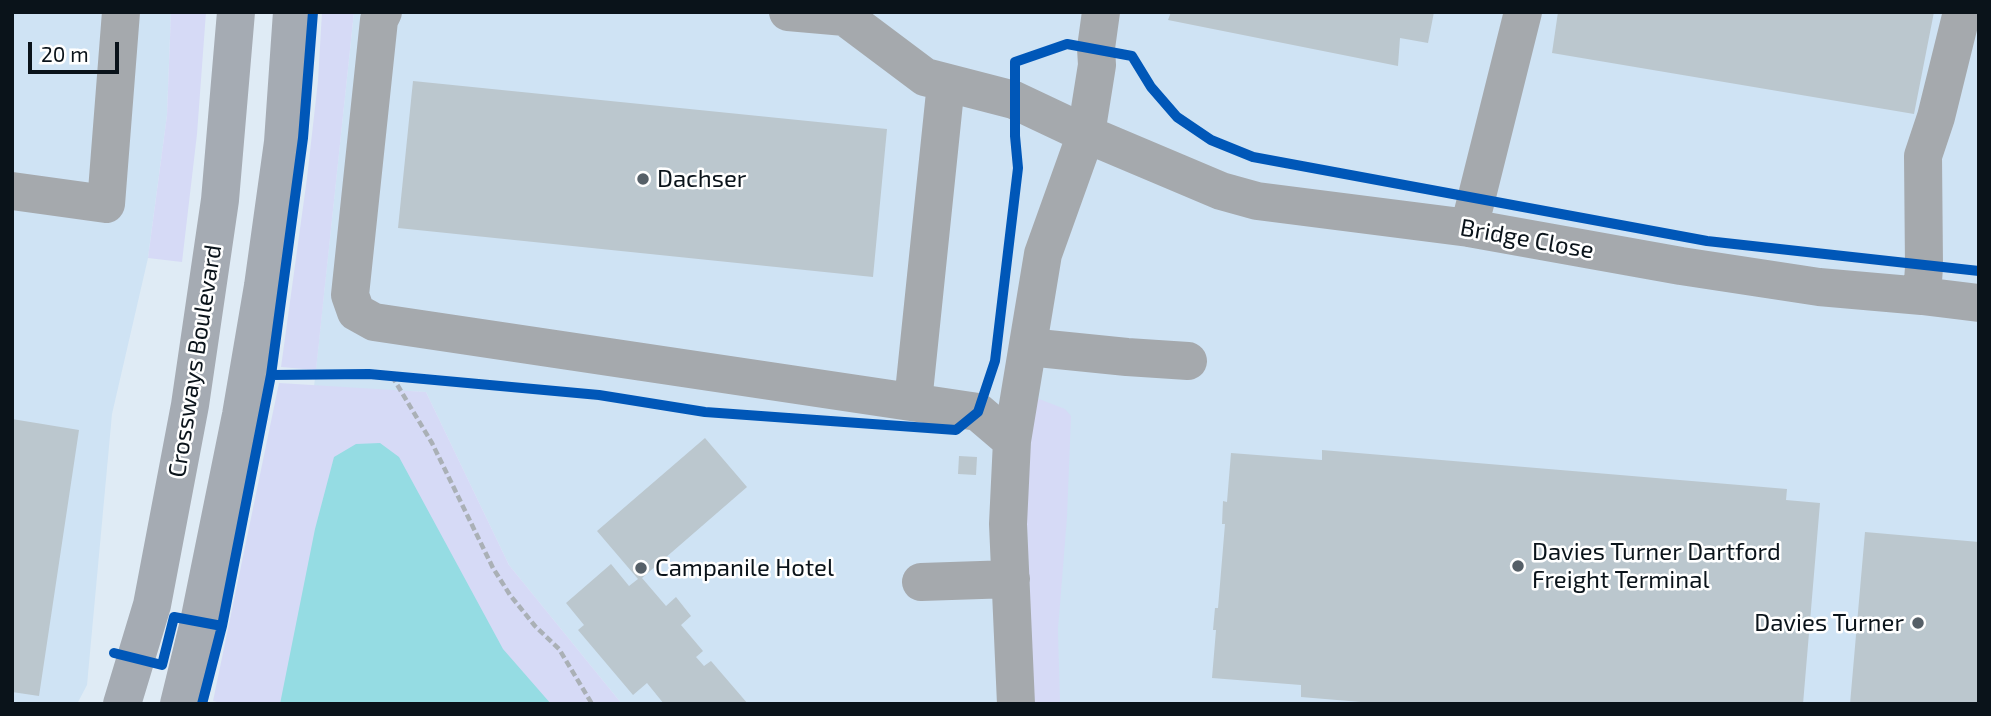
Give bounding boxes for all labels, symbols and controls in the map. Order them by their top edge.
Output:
scale bar [32,28,122,72]
text: 20 m [41,41,89,66]
place label: Dachser [657,165,746,193]
marker: Dachser [635,171,651,187]
street label: Bridge Close [1458,213,1596,265]
street label: Crossways Boulevard [162,243,228,479]
place label: Davies Turner Dartford Freight Terminal [1532,538,1781,594]
place label: Campanile Hotel [655,554,834,582]
marker: Davies Turner Dartford Freight Terminal [1510,558,1526,574]
marker: Campanile Hotel [633,560,649,576]
place label: Davies Turner [1754,609,1904,637]
marker: Davies Turner [1910,615,1926,631]

